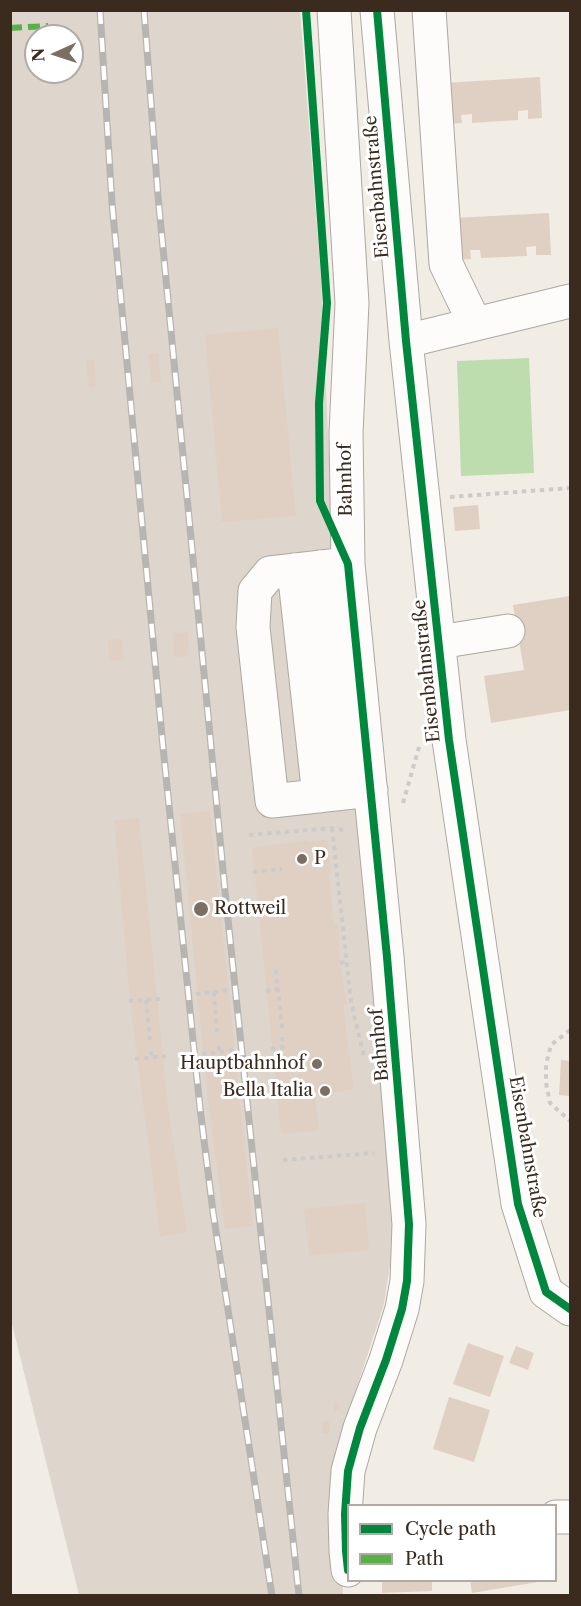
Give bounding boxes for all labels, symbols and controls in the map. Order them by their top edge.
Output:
north arrow [24,24,84,84]
text: N [28,47,48,62]
street label: Eisenbahnstraße [360,115,394,259]
street label: Bahnhof [335,443,357,517]
street label: Eisenbahnstraße [409,598,445,744]
place label: P [314,848,326,870]
marker: P [295,852,309,866]
place label: Rottweil [214,898,286,920]
marker: Rottweil [192,900,210,918]
street label: Bahnhof [366,1008,394,1082]
place label: Hauptbahnhof [180,1053,305,1075]
marker: Hauptbahnhof [310,1057,324,1071]
street label: Eisenbahnstraße [504,1074,550,1220]
place label: Bella Italia [223,1080,313,1102]
marker: Bella Italia [318,1084,332,1098]
legend [347,1504,557,1582]
text: Cycle path [405,1518,496,1540]
text: Path [405,1548,444,1570]

